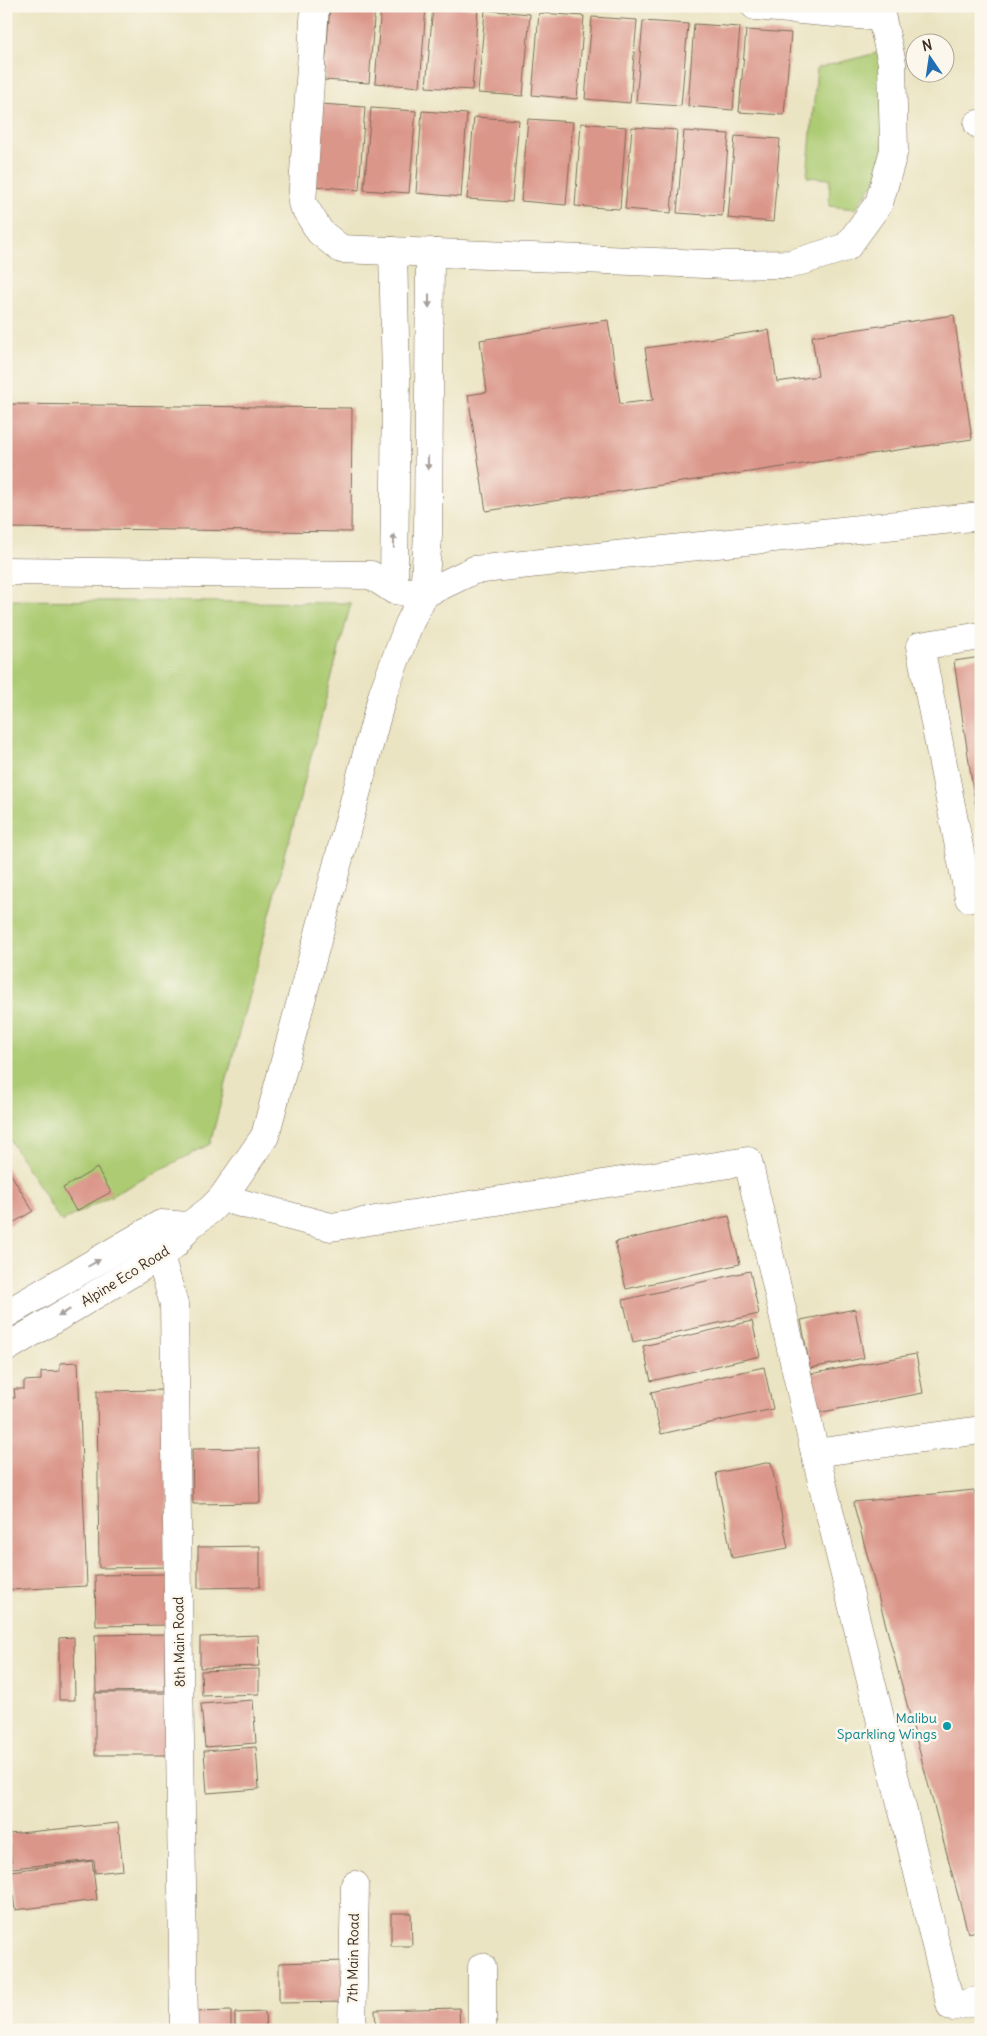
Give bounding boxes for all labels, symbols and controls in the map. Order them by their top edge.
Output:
north arrow [904,32,954,82]
text: N [920,35,934,55]
one-way arrow [425,293,433,309]
one-way arrow [424,456,432,472]
one-way arrow [391,533,399,549]
street label: Alpine Eco Road [77,1242,173,1310]
one-way arrow [87,1259,101,1267]
one-way arrow [58,1309,71,1318]
street label: 8th Main Road [169,1596,189,1688]
place label: Malibu Sparkling Wings [837,1709,937,1743]
marker: Malibu Sparkling Wings [941,1720,953,1732]
street label: 7th Main Road [343,1913,363,2003]

